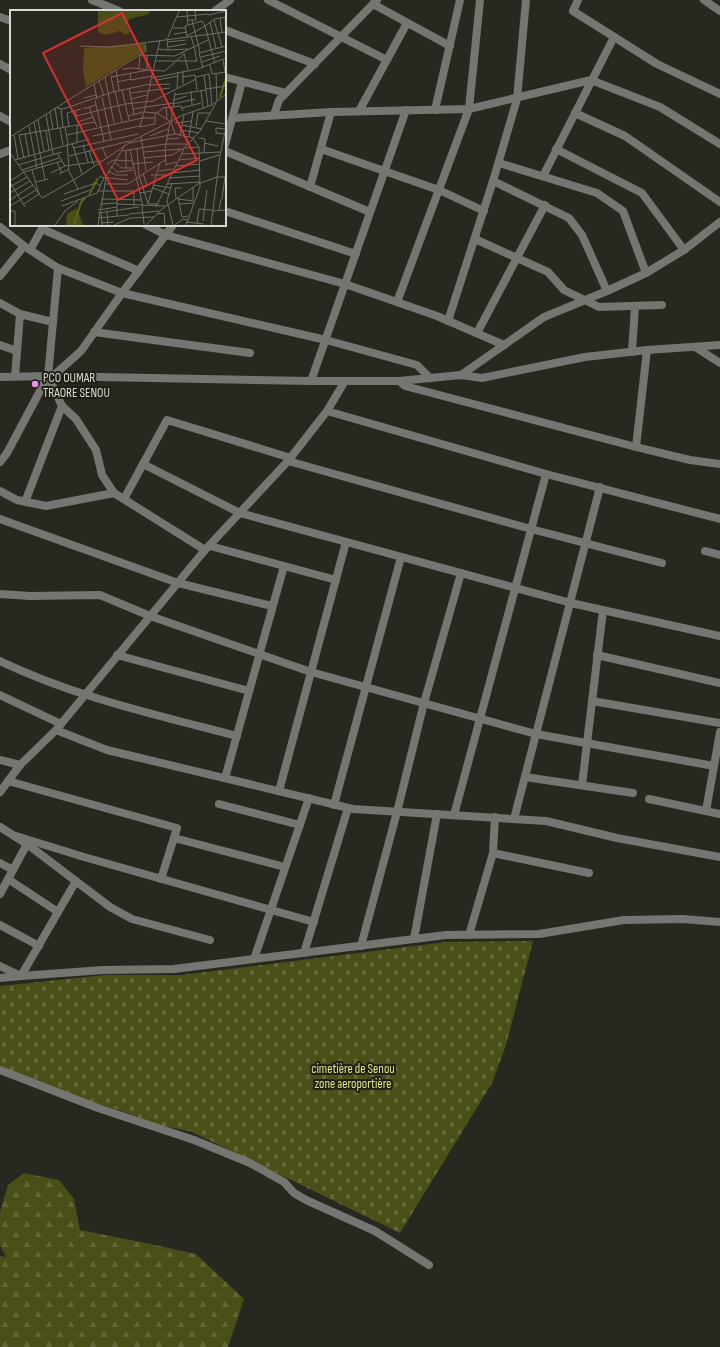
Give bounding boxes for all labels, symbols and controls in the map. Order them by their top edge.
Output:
inset map [10,10,226,226]
place label: PCO OUMAR TRAORE SENOU [43,370,110,401]
marker: PCO OUMAR TRAORE SENOU [30,379,40,389]
park label: cimetière de Senou zone aeroportière [311,1061,395,1092]

